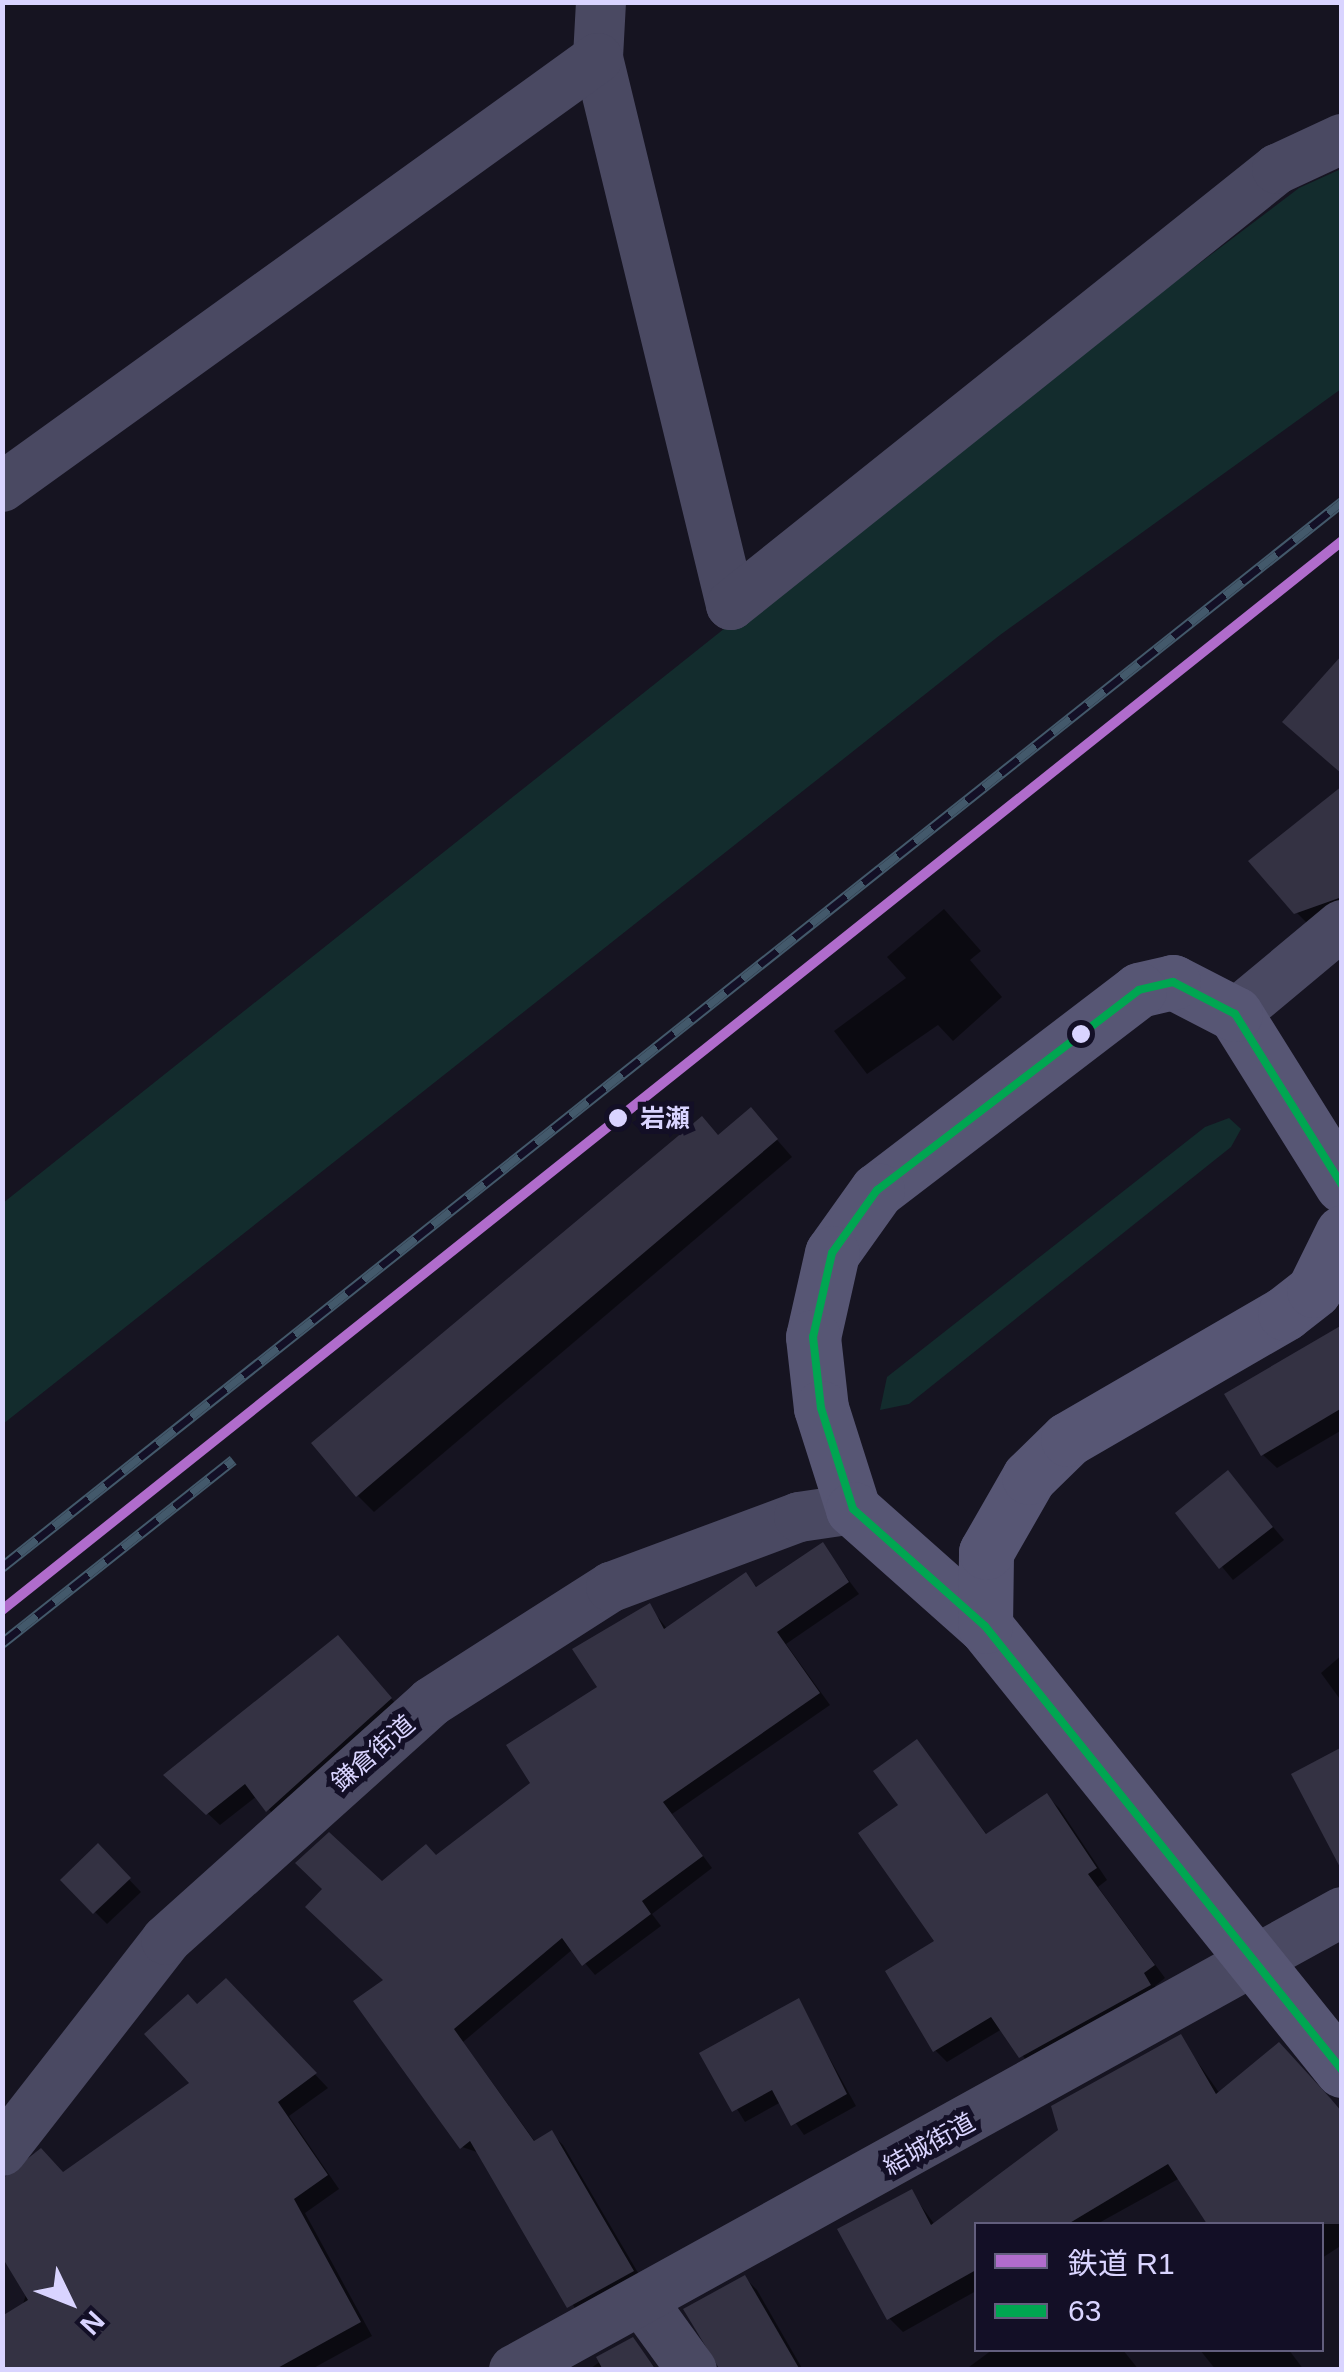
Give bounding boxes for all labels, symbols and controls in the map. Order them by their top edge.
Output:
unlabelled marker [1071,1024,1091,1044]
place label: 岩瀬 [640,1103,690,1133]
marker: 岩瀬 [605,1105,631,1131]
street label: 鎌倉街道 [325,1709,421,1797]
street label: 結城街道 [878,2107,980,2181]
legend [974,2222,1324,2352]
text: 鉄道 R1 [1068,2247,1175,2280]
north arrow [20,2252,120,2352]
text: 63 [1068,2294,1101,2327]
text: N [74,2305,111,2341]

